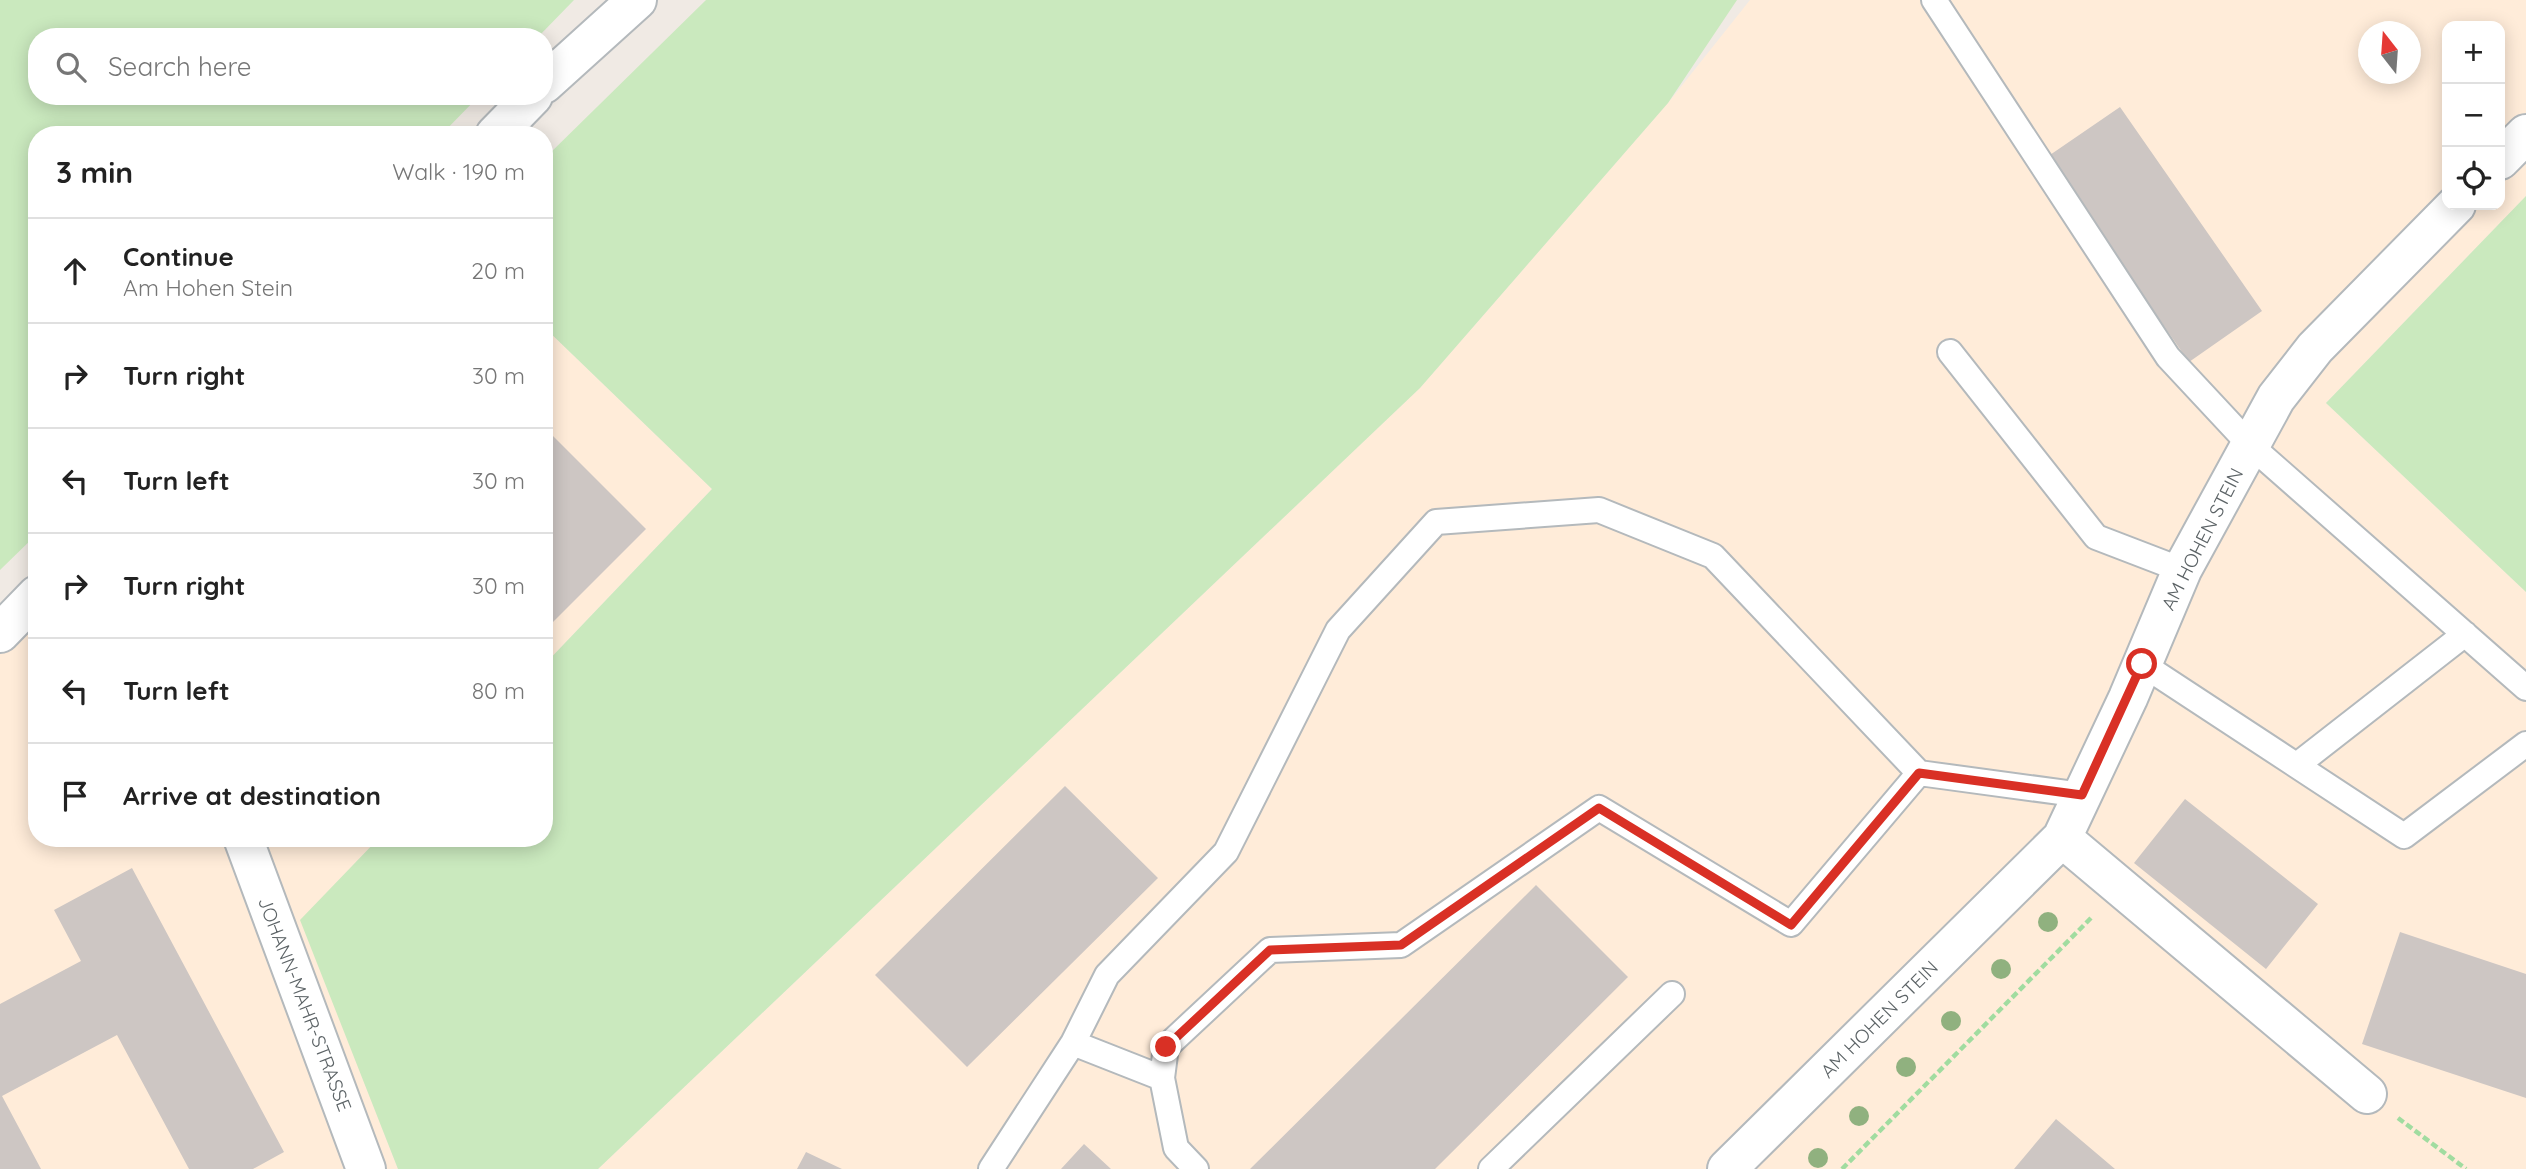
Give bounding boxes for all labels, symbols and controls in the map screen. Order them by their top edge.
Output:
north arrow [2358,21,2421,84]
map controls [2442,21,2505,210]
button: + [2442,21,2505,84]
search box [28,28,553,105]
icon: search [52,48,90,86]
text: Search here [108,50,252,83]
button: − [2442,84,2505,147]
button: locate [2442,147,2505,210]
text: 3 min [56,153,133,191]
text: Walk · 190 m [392,157,525,186]
text: Continue [123,240,234,273]
icon: ahead [56,252,94,290]
text: 20 m [471,256,525,285]
text: Am Hohen Stein [123,273,293,302]
icon: right [56,357,94,395]
text: Turn right [123,359,245,392]
text: 30 m [472,361,525,390]
icon: left [56,462,94,500]
text: Turn left [123,464,230,497]
street label: AM HOHEN STEIN [2156,464,2248,614]
text: 30 m [472,466,525,495]
icon: right [56,567,94,605]
text: Turn right [123,569,245,602]
text: 30 m [472,571,525,600]
route start [2126,648,2157,679]
icon: left [56,672,94,710]
text: Turn left [123,674,230,707]
text: 80 m [472,676,525,705]
icon: arrive [56,777,94,815]
text: Arrive at destination [123,779,381,812]
street label: JOHANN-MAHR-STRASSE [253,893,357,1115]
street label: AM HOHEN STEIN [1815,955,1943,1083]
route end [1150,1031,1181,1062]

